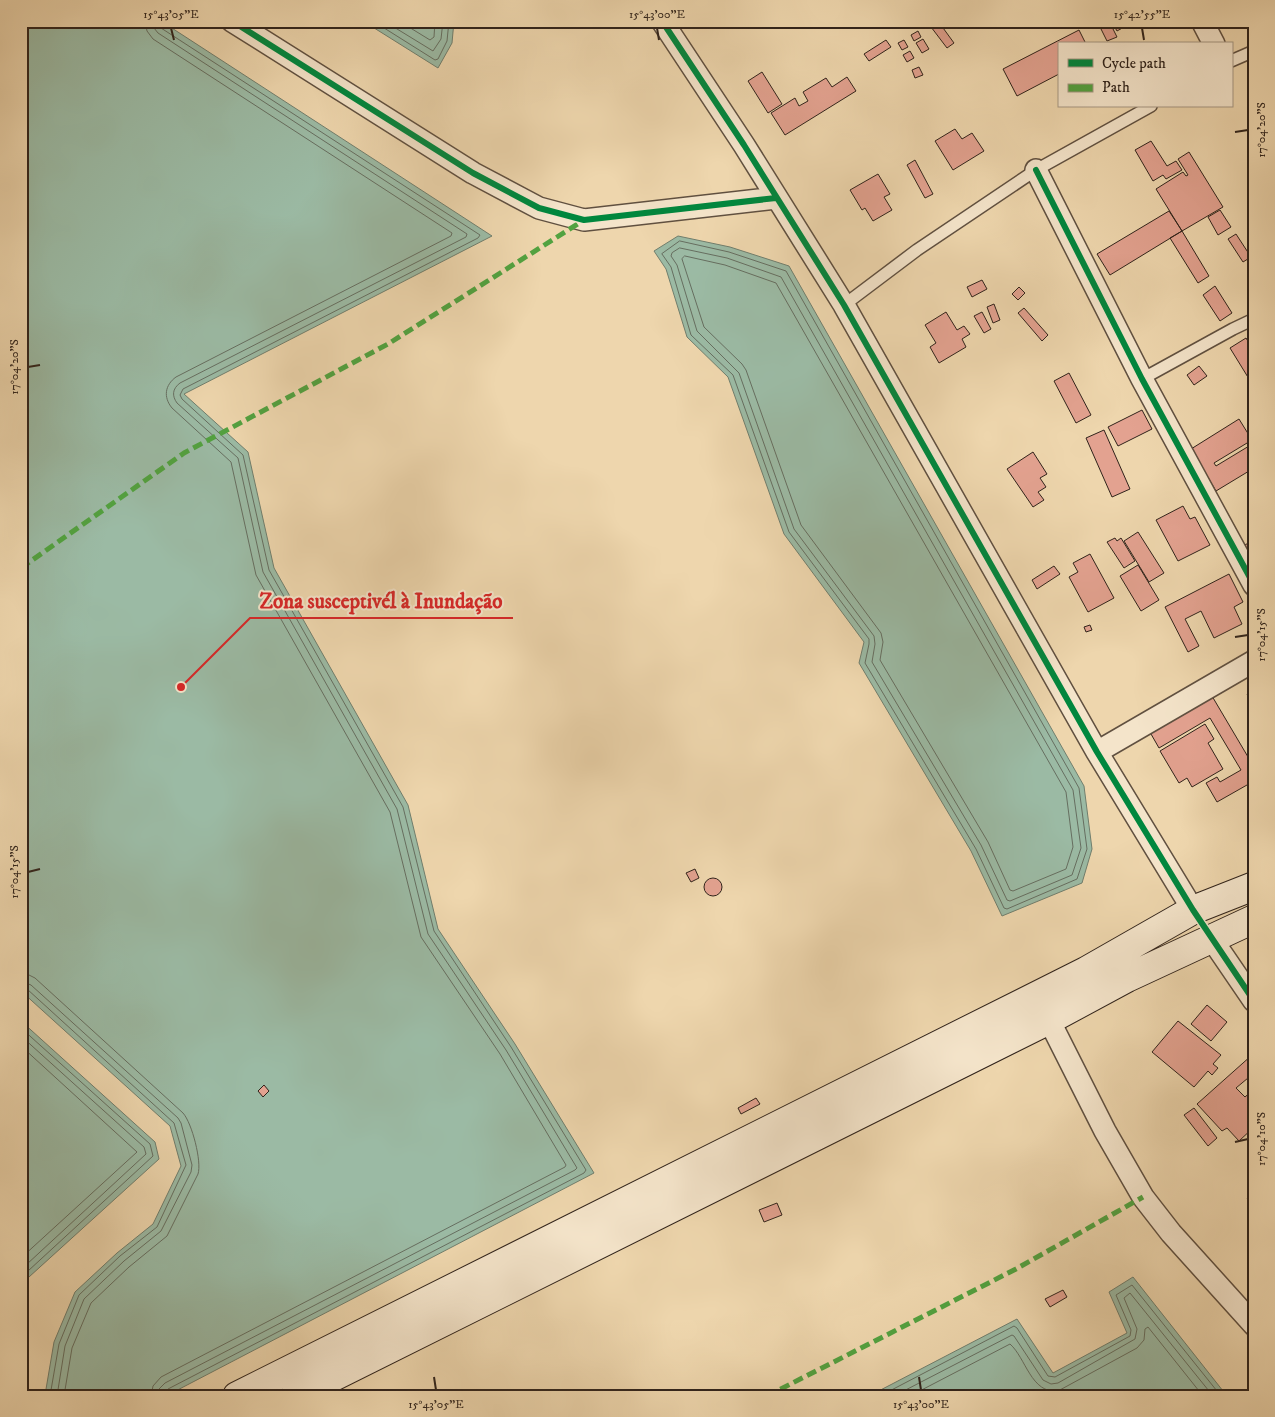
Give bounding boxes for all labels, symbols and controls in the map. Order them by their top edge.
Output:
text: 15°43'05"E [143,7,199,22]
text: 15°43'00"E [629,7,685,22]
text: 15°42'55"E [1114,7,1171,22]
legend [1058,42,1232,108]
text: Cycle path [1102,54,1166,73]
text: Path [1102,78,1130,97]
text: 17°04'20"S [1254,102,1269,158]
text: 17°04'20"S [7,339,22,395]
callout: Zona susceptivél à Inundação [250,582,513,618]
text: Zona susceptivél à Inundação [260,589,502,615]
text: 17°04'15"S [1254,608,1269,662]
text: 17°04'15"S [7,845,22,899]
text: 17°04'10"S [1254,1112,1269,1166]
text: 15°43'05"E [408,1397,464,1412]
text: 15°43'00"E [893,1397,949,1412]

